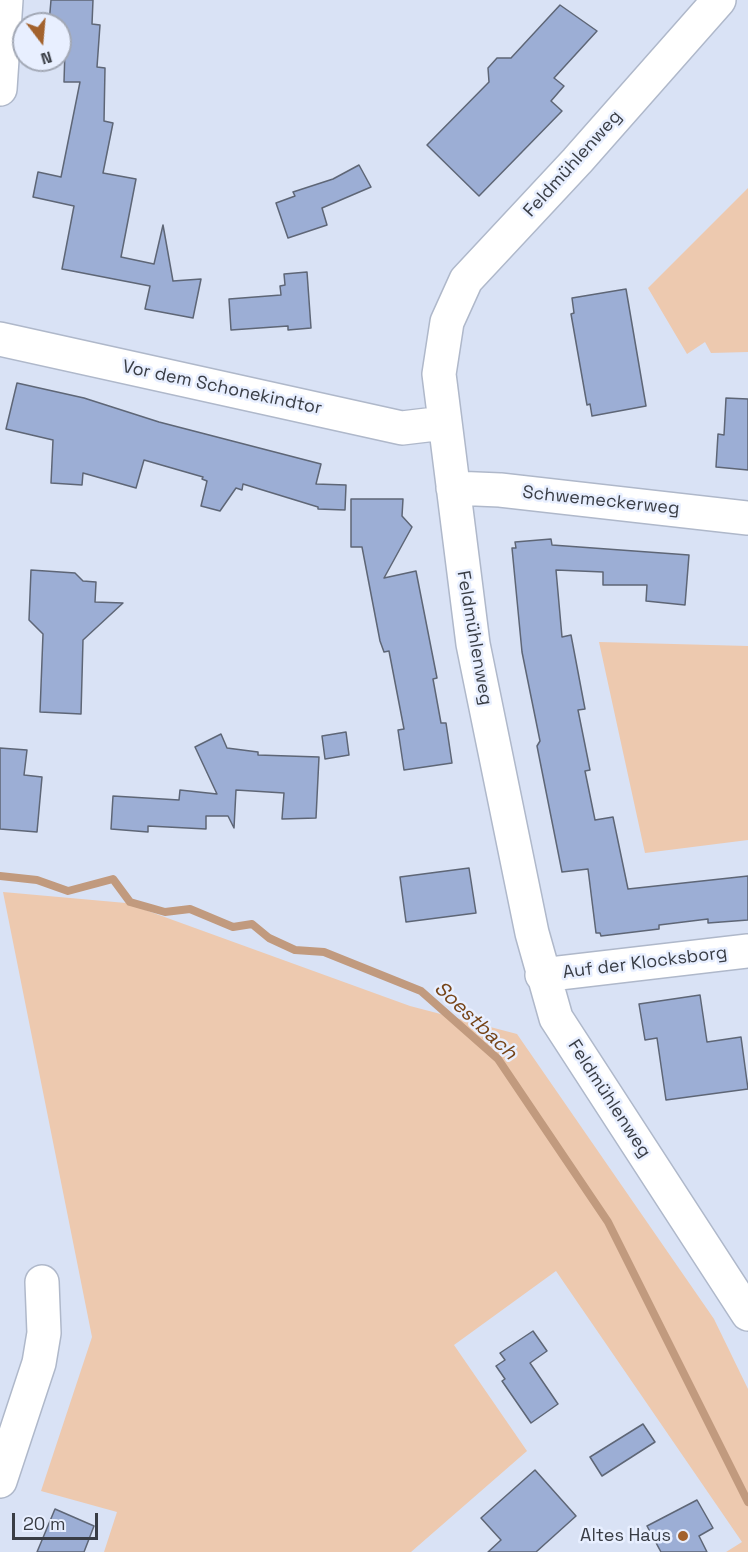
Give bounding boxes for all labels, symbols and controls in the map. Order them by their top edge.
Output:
north arrow [12,12,72,72]
text: N [39,46,55,69]
street label: Feldmühlenweg [519,106,627,222]
street label: Vor dem Schonekindtor [120,356,324,420]
street label: Schwemeckerweg [521,482,681,520]
street label: Feldmühlenweg [452,569,496,707]
street label: Auf der Klocksborg [562,942,728,984]
water label: Soestbach [429,977,521,1065]
street label: Feldmühlenweg [563,1036,655,1162]
scale bar [15,1501,100,1539]
text: 20 m [23,1512,66,1535]
place label: Altes Haus [580,1525,671,1547]
marker: Altes Haus [676,1529,690,1543]

